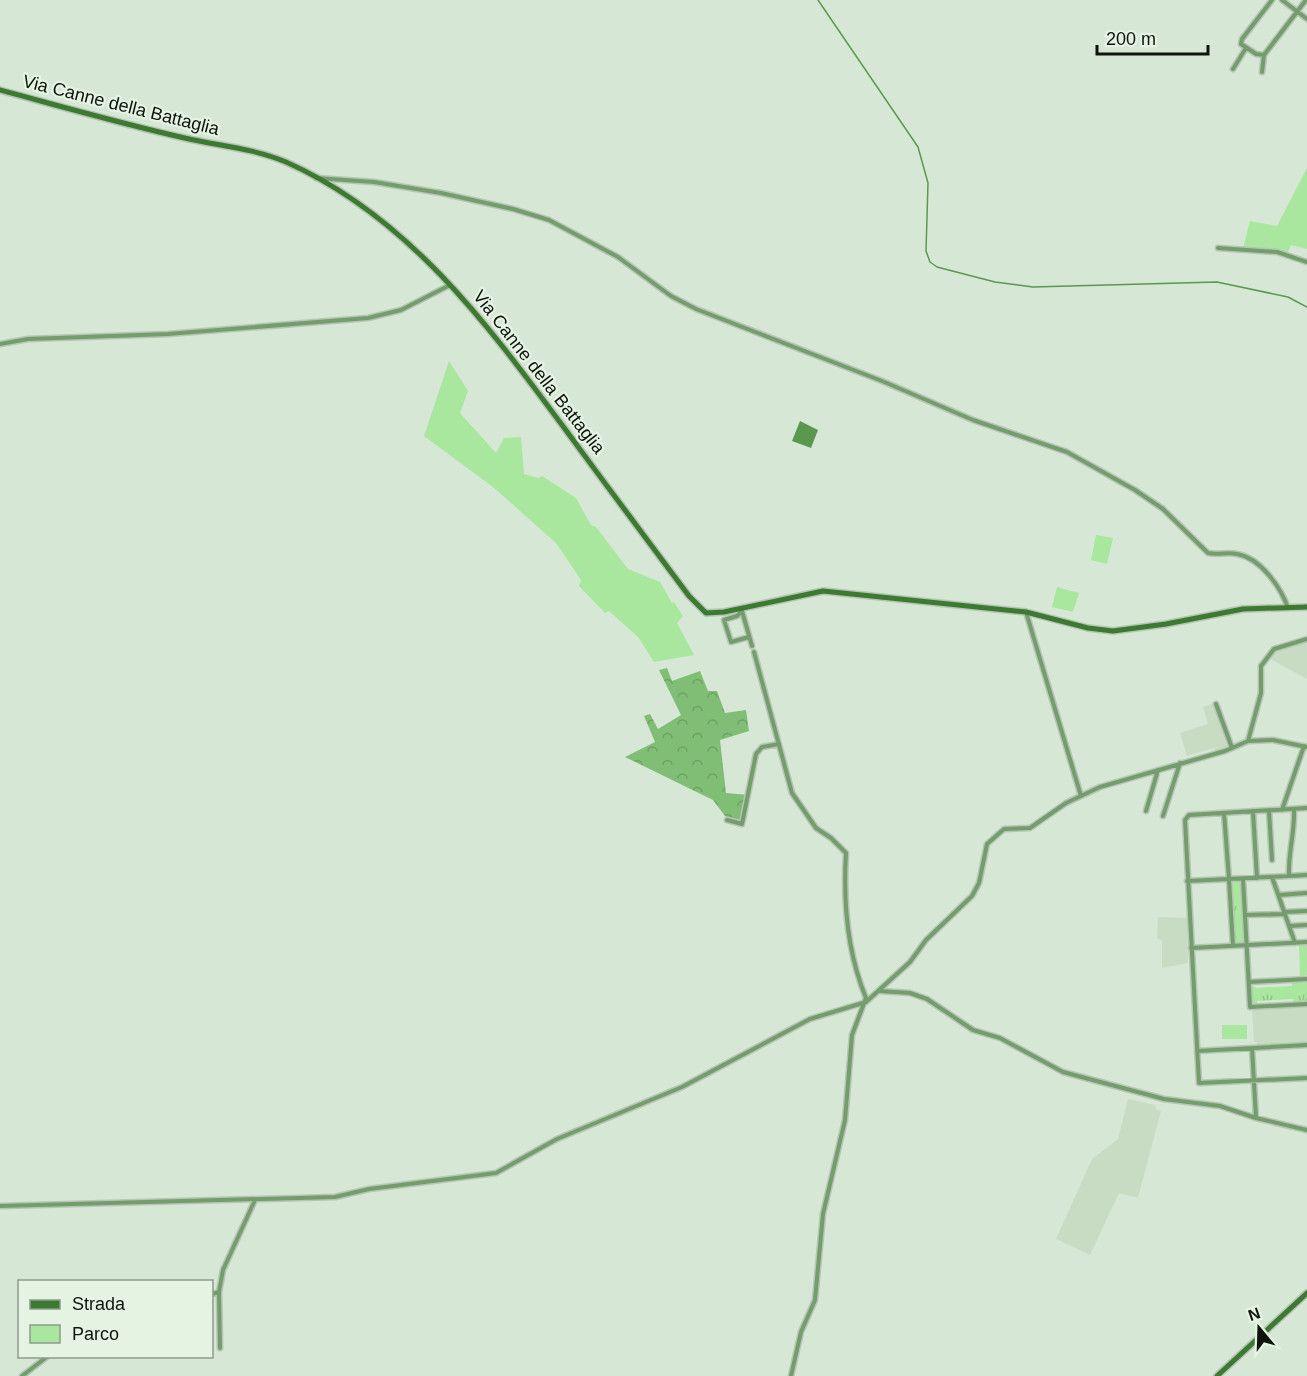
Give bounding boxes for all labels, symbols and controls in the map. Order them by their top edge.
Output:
scale bar [1097,18,1208,56]
text: 200 m [1106,29,1156,49]
street label: Via Canne della Battaglia [21,71,222,139]
street label: Via Canne della Battaglia [469,286,610,458]
legend [18,1280,213,1358]
text: Strada [72,1294,126,1314]
north arrow [1229,1298,1289,1358]
text: N [1246,1304,1263,1324]
text: Parco [72,1324,119,1344]

